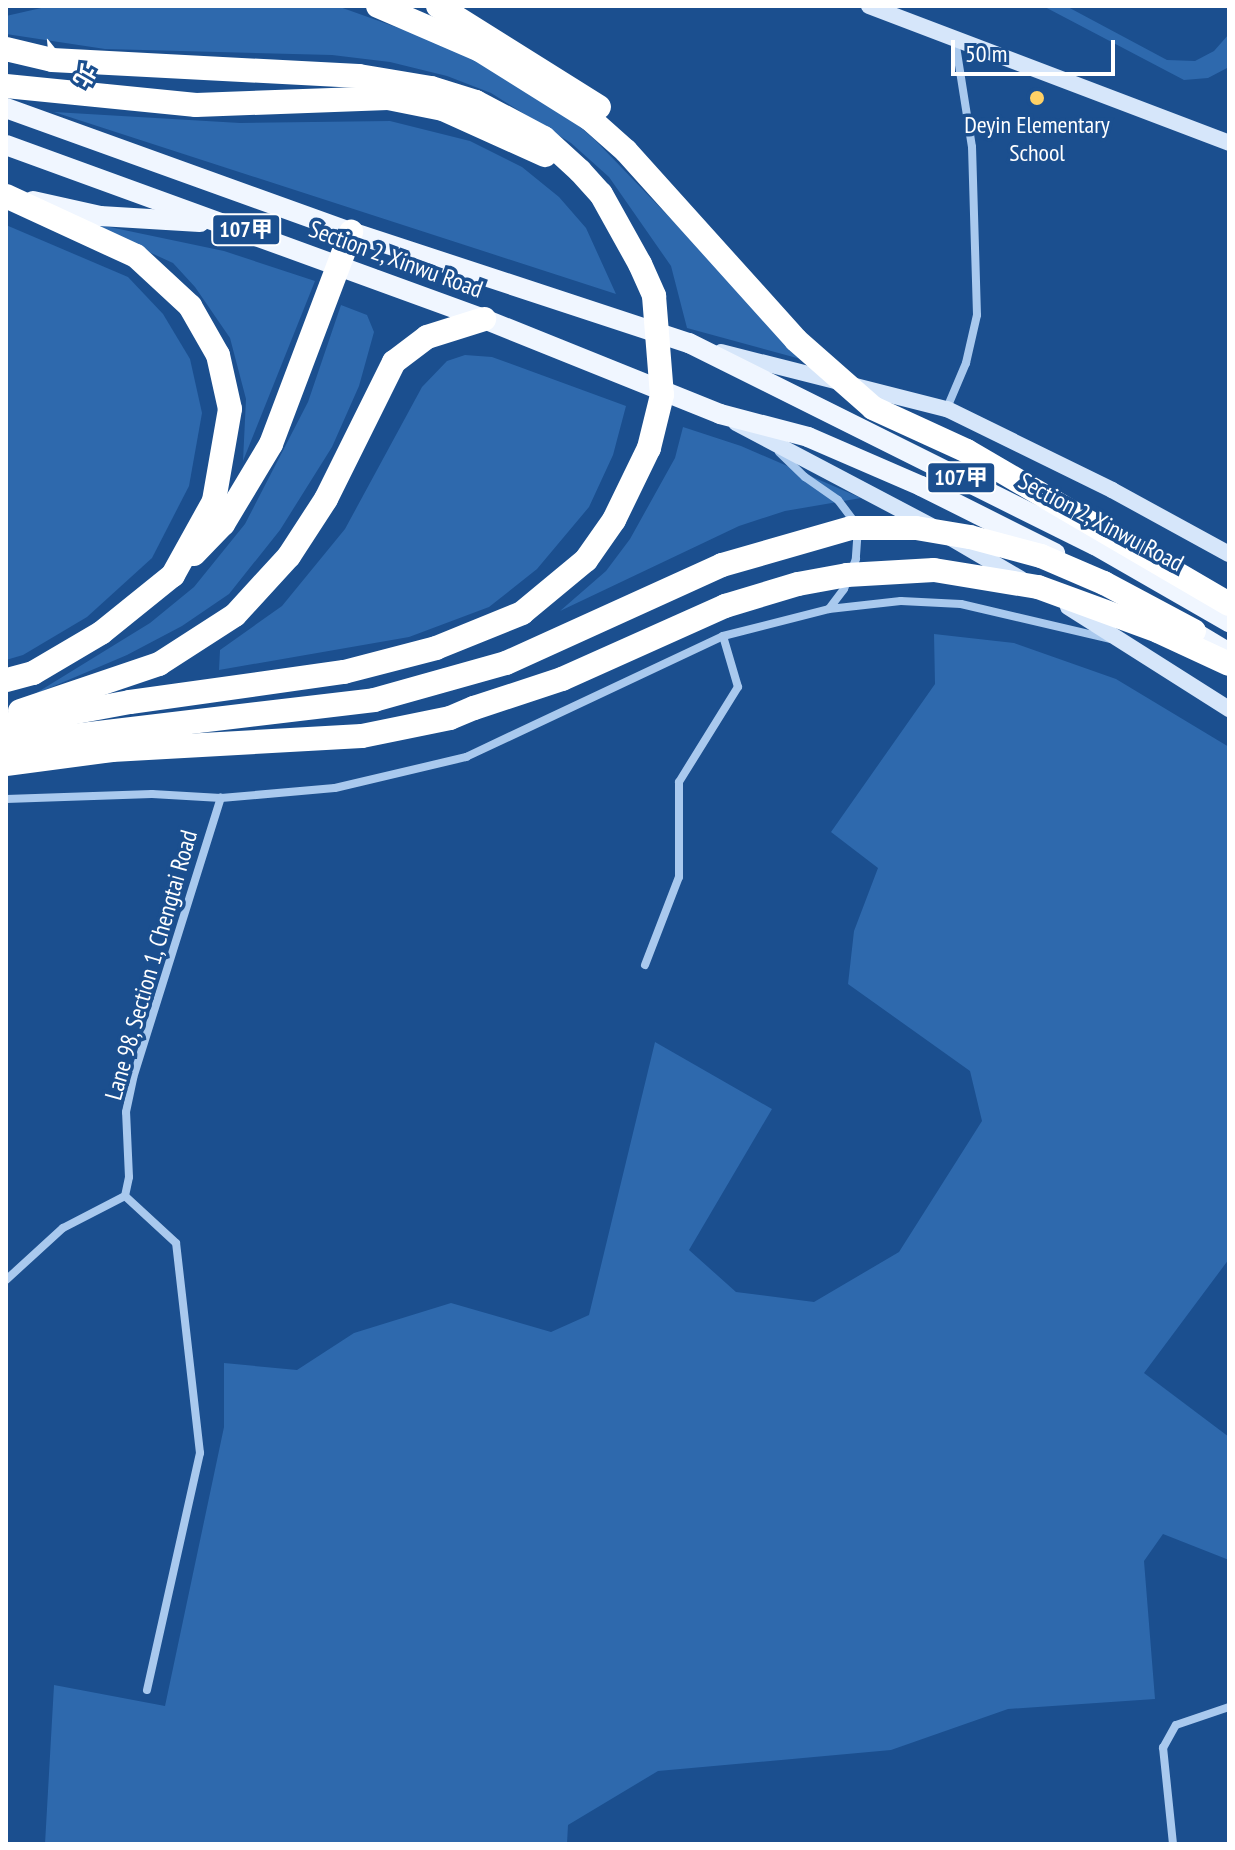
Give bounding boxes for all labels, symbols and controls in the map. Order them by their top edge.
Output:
north arrow [24,24,104,104]
scale bar [955,24,1119,74]
text: 50 m [965,38,1007,69]
text: 北 [67,59,102,93]
marker: Deyin Elementary School [1028,89,1046,107]
place label: Deyin Elementary School [964,111,1110,167]
road number: 107甲 [210,212,282,248]
street label: Section 2, Xinwu Road [304,214,488,304]
road number: 107甲 [925,460,997,496]
street label: Section 2, Xinwu Road [1013,466,1189,578]
street label: Lane 98, Section 1, Chengtai Road [98,825,204,1105]

